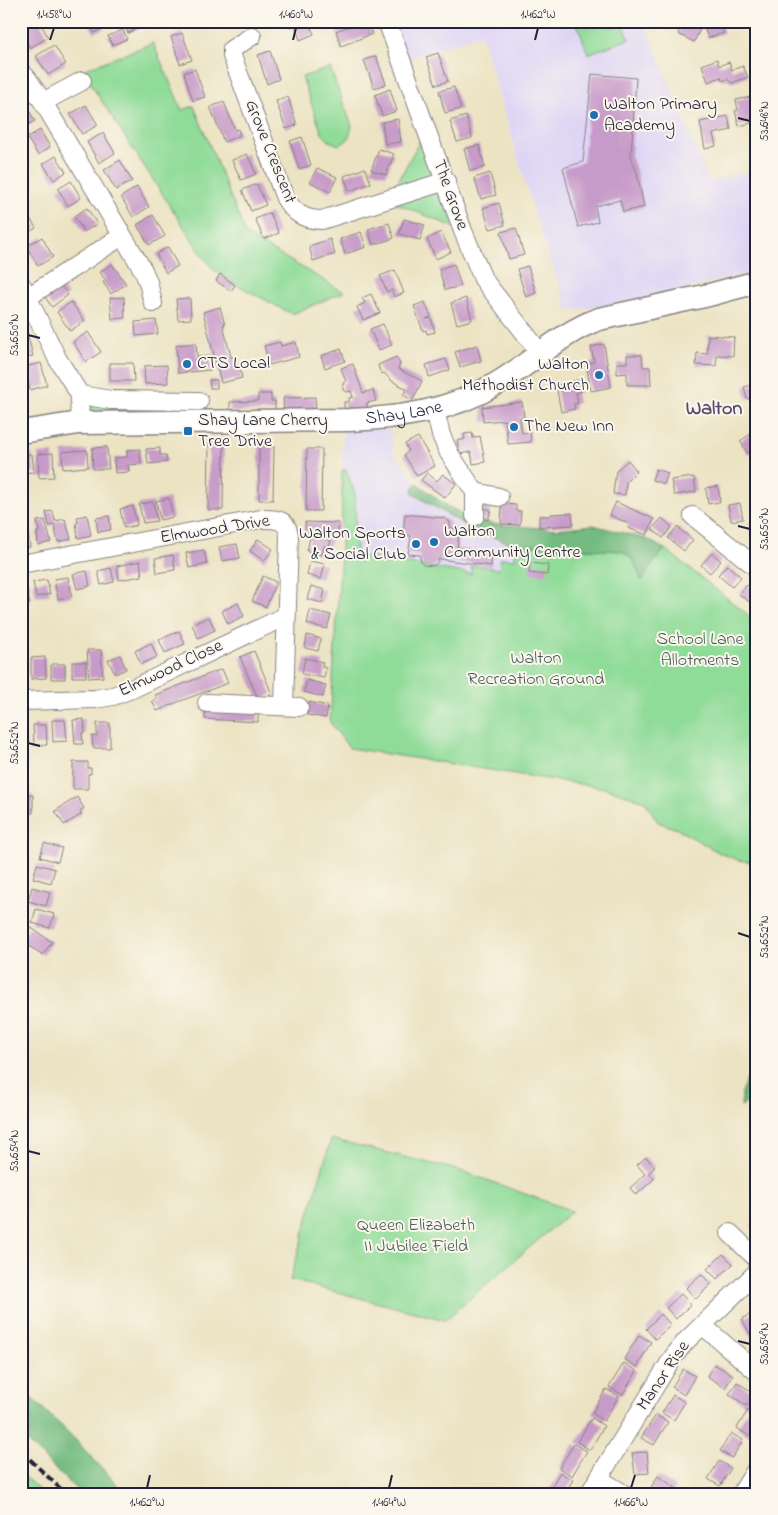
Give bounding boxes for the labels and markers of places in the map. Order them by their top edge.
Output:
place label: Walton Primary Academy [604,92,717,139]
marker: Walton Primary Academy [588,109,600,121]
place label: CTS Local [197,351,270,377]
place label: Walton Methodist Church [462,352,589,399]
marker: CTS Local [181,358,193,370]
marker: Walton Methodist Church [593,369,605,381]
place label: Shay Lane Cherry Tree Drive [198,408,328,455]
place label: The New Inn [524,414,614,440]
marker: The New Inn [508,421,520,433]
marker: Shay Lane Cherry Tree Drive [182,425,194,437]
place label: Walton Community Centre [444,519,582,566]
place label: Walton Sports & Social Club [299,521,406,568]
marker: Walton Community Centre [428,536,440,548]
marker: Walton Sports & Social Club [410,538,422,550]

